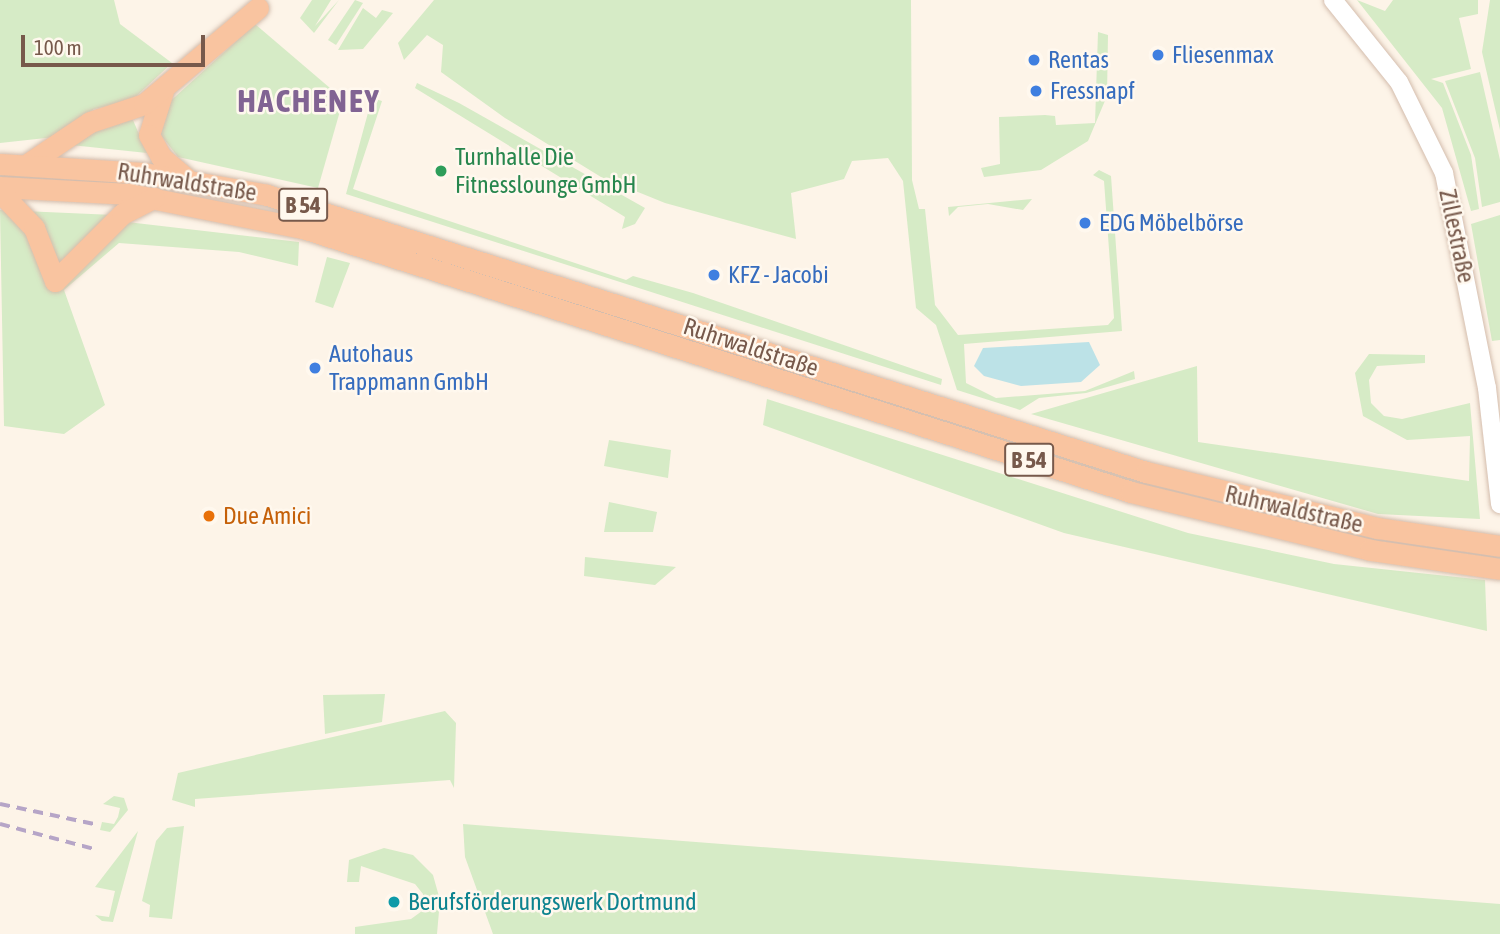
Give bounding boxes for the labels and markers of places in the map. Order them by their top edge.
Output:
place label: Fliesenmax [1172,41,1274,69]
place label: Rentas [1048,46,1109,74]
marker: Fliesenmax [1150,47,1166,63]
marker: Rentas [1026,52,1042,68]
place label: Fressnapf [1050,77,1135,105]
marker: Fressnapf [1028,83,1044,99]
place label: Turnhalle Die Fitnesslounge GmbH [455,143,637,199]
marker: Turnhalle Die Fitnesslounge GmbH [433,163,449,179]
place label: EDG Möbelbörse [1099,209,1244,237]
marker: EDG Möbelbörse [1077,215,1093,231]
place label: KFZ - Jacobi [728,261,829,289]
marker: KFZ - Jacobi [706,267,722,283]
place label: Autohaus Trappmann GmbH [329,340,489,396]
marker: Autohaus Trappmann GmbH [307,360,323,376]
place label: Due Amici [223,502,311,530]
marker: Due Amici [201,508,217,524]
place label: Berufsförderungswerk Dortmund [408,888,697,916]
marker: Berufsförderungswerk Dortmund [386,894,402,910]

